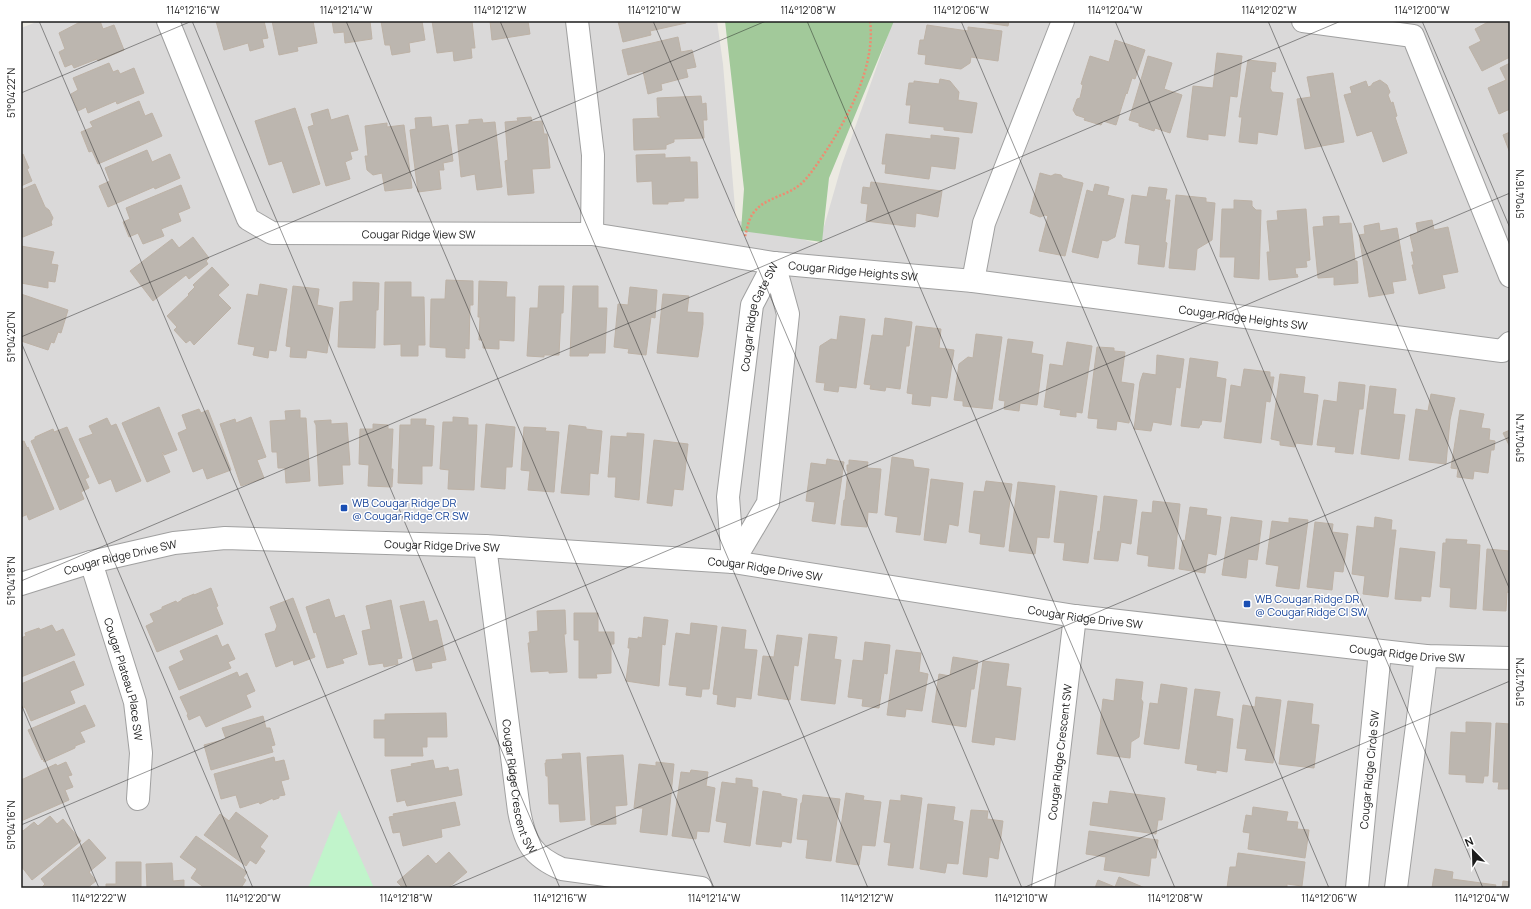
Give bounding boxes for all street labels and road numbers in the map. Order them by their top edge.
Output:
street label: Cougar Ridge View SW [362,226,476,241]
street label: Cougar Ridge Heights SW [788,257,919,284]
street label: Cougar Ridge Gate SW [736,259,781,372]
street label: Cougar Ridge Heights SW [1178,301,1309,333]
street label: Cougar Ridge Drive SW [62,535,179,578]
street label: Cougar Ridge Drive SW [384,535,501,554]
street label: Cougar Ridge Drive SW [707,553,824,584]
street label: Cougar Ridge Drive SW [1027,601,1144,631]
street label: Cougar Plateau Place SW [101,615,147,742]
street label: Cougar Ridge Drive SW [1349,640,1466,664]
street label: Cougar Ridge Crescent SW [1044,682,1075,821]
street label: Cougar Ridge Circle SW [1355,709,1382,830]
street label: Cougar Ridge Crescent SW [500,718,541,857]

